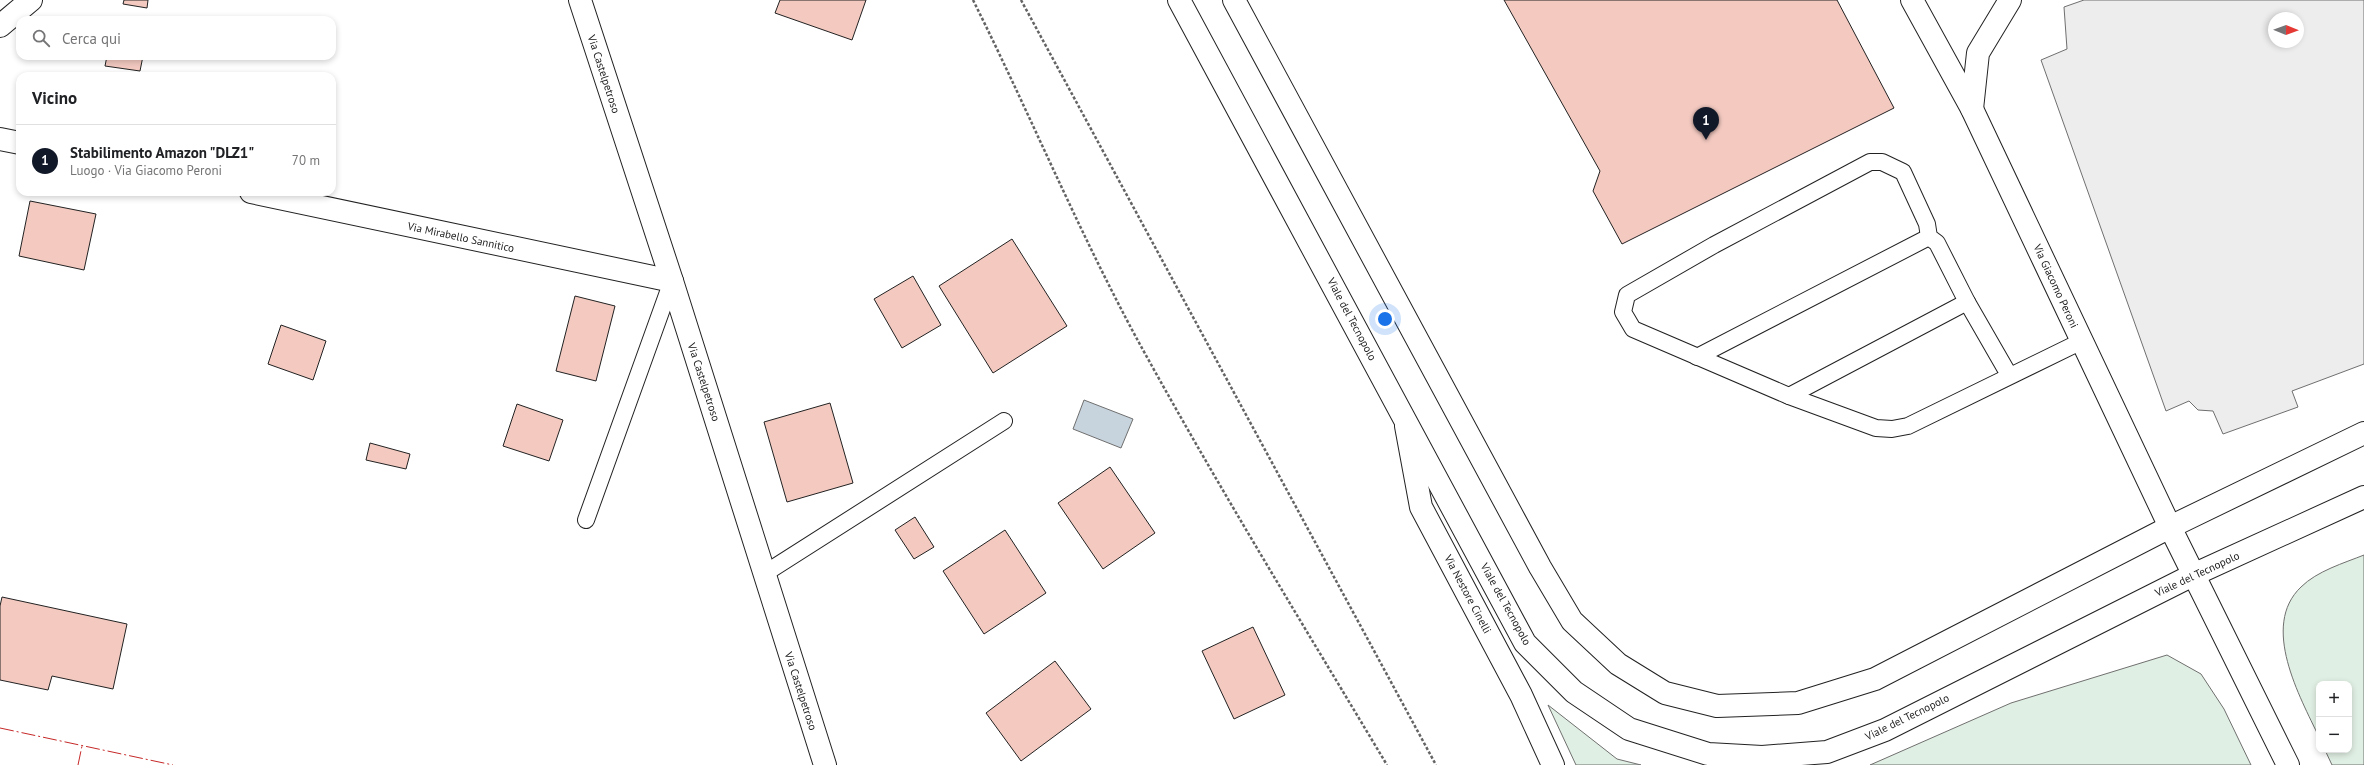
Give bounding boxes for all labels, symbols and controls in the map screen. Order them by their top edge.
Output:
north arrow [2268,12,2304,48]
search box [16,16,336,60]
icon: search [30,27,52,49]
text: Cerca qui [62,29,121,48]
street label: Via Castelpetroso [584,32,623,115]
text: Vicino [32,87,77,109]
pin: 1 [1693,107,1719,140]
text: Stabilimento Amazon "DLZ1" [70,143,254,162]
text: 1 [41,152,49,169]
text: 70 m [292,152,320,169]
text: Luogo · Via Giacomo Peroni [70,162,222,179]
street label: Via Mirabello Sannitico [405,219,516,255]
street label: Via Giacomo Peroni [2030,241,2082,330]
street label: Viale del Tecnopolo [1324,274,1380,363]
your location [1375,309,1395,329]
street label: Via Castelpetroso [684,340,723,423]
street label: Viale del Tecnopolo [2152,548,2242,600]
street label: Via Nestore Cinelli [1441,551,1495,636]
street label: Viale del Tecnopolo [1477,560,1534,648]
street label: Via Castelpetroso [781,649,820,732]
map controls [2316,681,2352,753]
button: + [2316,681,2352,717]
street label: Viale del Tecnopolo [1862,691,1951,744]
button: − [2316,717,2352,753]

